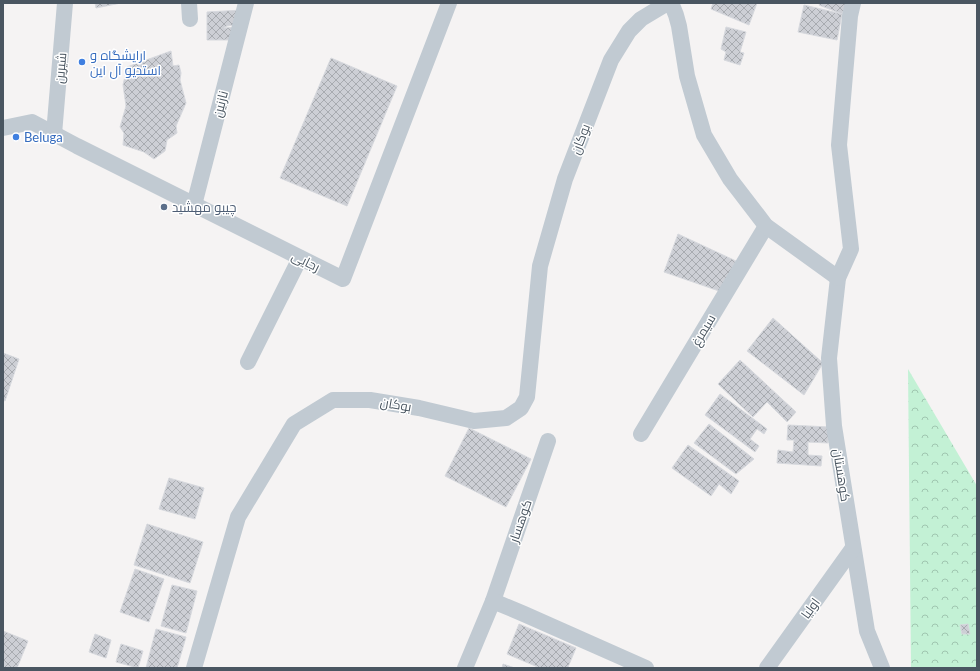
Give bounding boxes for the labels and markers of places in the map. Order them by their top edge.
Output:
place label: ارایشگاه و استدیو آل این [90,47,161,79]
marker: ارایشگاه و استدیو آل این [77,57,87,67]
place label: Beluga [24,129,63,145]
marker: Beluga [11,132,21,142]
place label: چیبو مهشید [172,199,237,217]
marker: چیبو مهشید [159,202,169,212]

